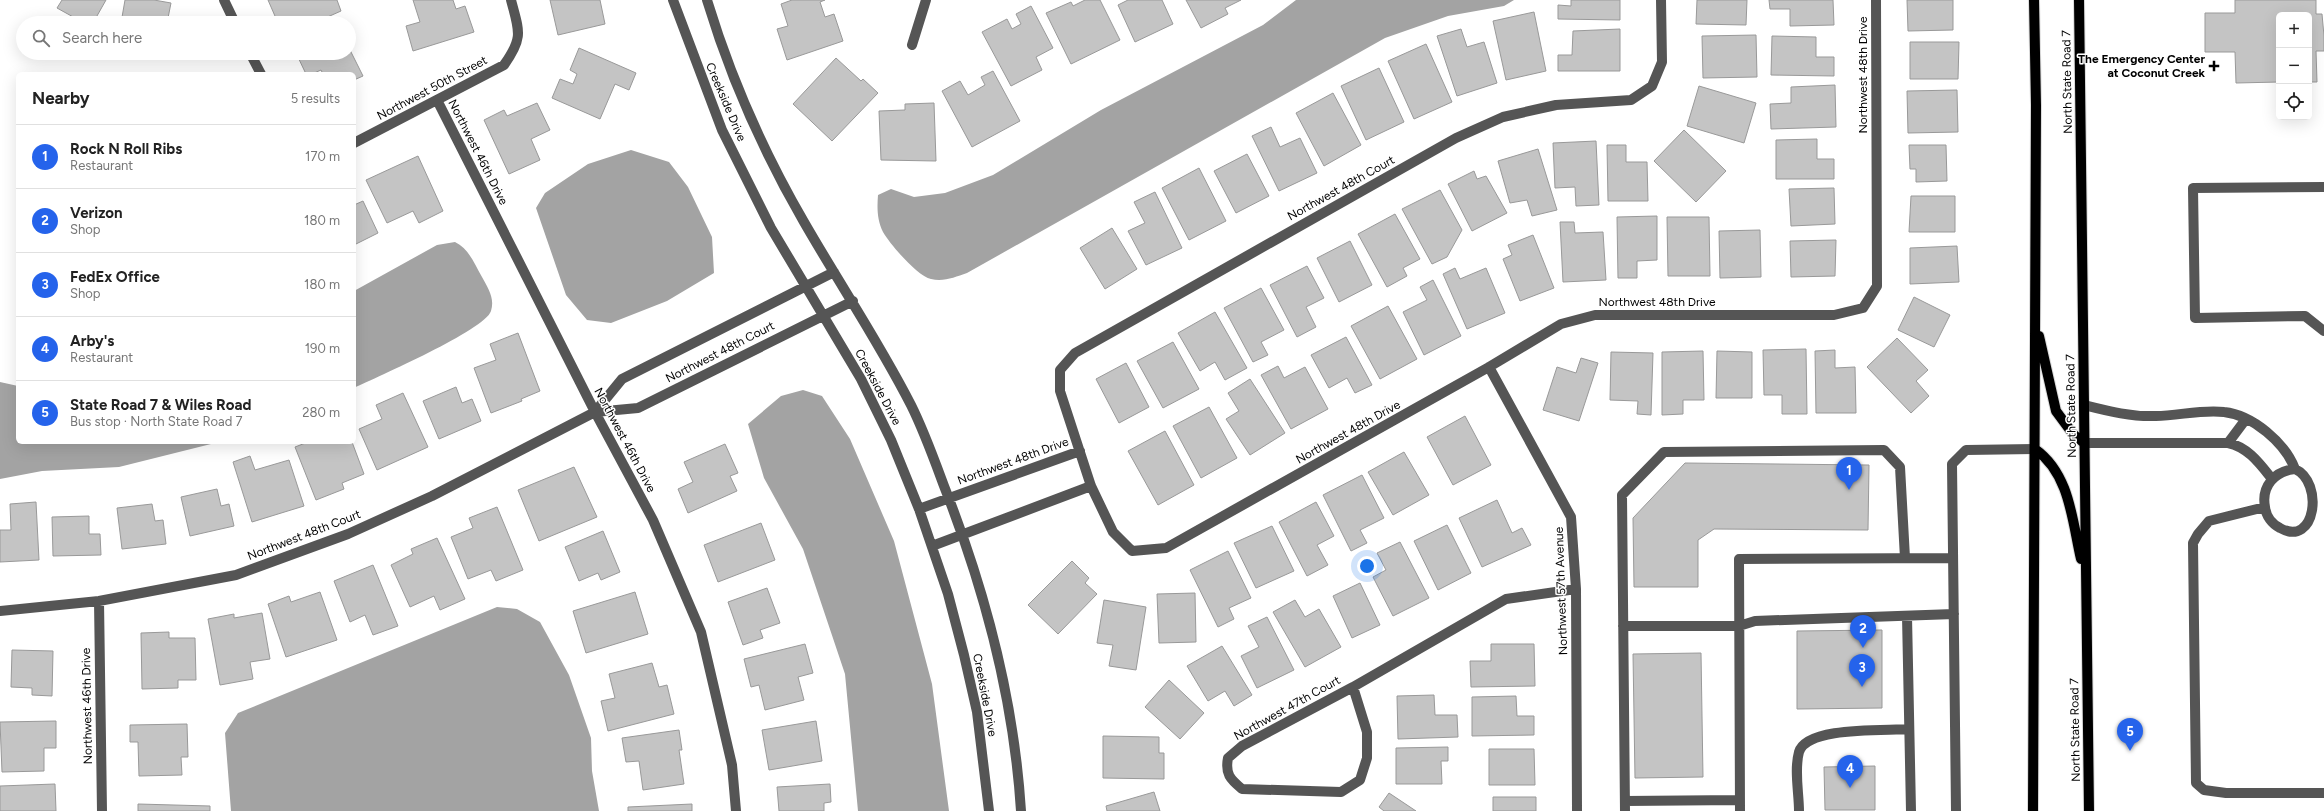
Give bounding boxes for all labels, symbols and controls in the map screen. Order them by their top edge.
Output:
map controls [2276,12,2312,120]
button: + [2276,12,2312,48]
search box [16,16,356,60]
street label: Northwest 48th Drive [1856,16,1870,134]
icon: search [30,27,52,49]
text: Search here [62,29,142,47]
street label: North State Road 7 [2059,30,2075,134]
button: − [2276,48,2312,84]
place label: The Emergency Center at Coconut Creek [2078,52,2206,80]
street label: Northwest 50th Street [375,53,490,123]
street label: Creekside Drive [703,60,749,144]
marker: The Emergency Center at Coconut Creek [2208,60,2220,72]
button: locate [2276,84,2312,120]
text: Nearby [32,88,90,108]
text: 5 results [291,91,340,106]
street label: Northwest 46th Drive [445,97,511,207]
text: Rock N Roll Ribs [70,140,182,158]
text: 1 [42,149,48,164]
text: 170 m [305,149,340,164]
street label: Northwest 48th Court [1285,152,1397,223]
text: Restaurant [70,158,133,173]
text: Verizon [70,204,123,222]
text: 2 [41,213,49,228]
text: 180 m [304,213,340,228]
text: Shop [70,222,100,237]
text: FedEx Office [70,268,160,286]
text: 3 [41,277,49,292]
text: 180 m [304,277,340,292]
text: Shop [70,286,100,301]
street label: Northwest 48th Drive [1598,295,1716,309]
street label: Northwest 48th Court [663,318,777,386]
text: Arby's [70,332,114,350]
text: 4 [41,341,49,356]
text: 190 m [305,341,340,356]
street label: Creekside Drive [852,346,904,428]
text: Restaurant [70,350,133,365]
street label: North State Road 7 [2063,354,2079,458]
street label: Northwest 46th Drive [591,385,659,495]
text: State Road 7 & Wiles Road [70,396,251,414]
street label: Northwest 48th Drive [1293,397,1403,467]
text: 5 [41,405,49,420]
text: 280 m [302,405,340,420]
text: Bus stop · North State Road 7 [70,414,243,429]
street label: Northwest 48th Drive [956,434,1071,488]
pin: 1 [1836,457,1862,490]
street label: Northwest 48th Court [245,507,363,563]
street label: Northwest 57th Avenue [1552,526,1570,655]
your location [1357,556,1377,576]
pin: 2 [1850,615,1876,648]
street label: Northwest 46th Drive [79,647,95,764]
street label: Creekside Drive [970,652,1000,738]
pin: 3 [1849,654,1875,687]
street label: Northwest 47th Court [1231,673,1343,743]
street label: North State Road 7 [2067,678,2083,782]
pin: 5 [2117,718,2143,751]
pin: 4 [1837,755,1863,788]

